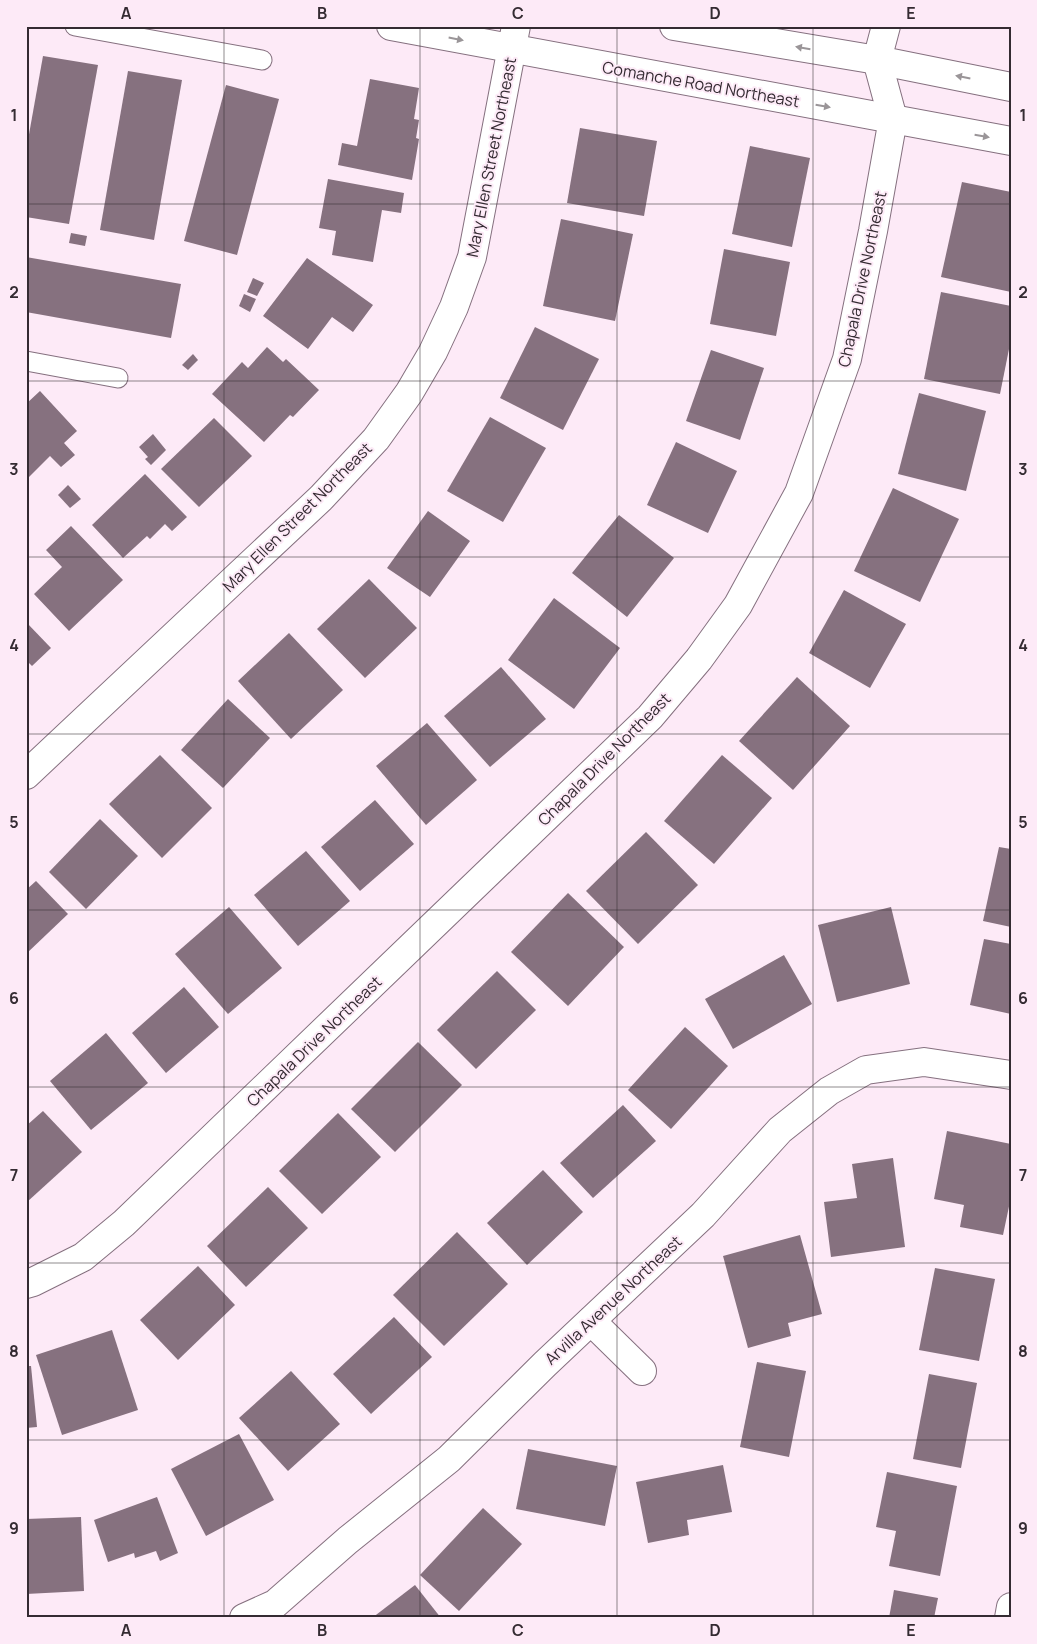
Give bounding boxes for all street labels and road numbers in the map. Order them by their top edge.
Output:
street label: Mary Ellen Street Northeast [461,55,521,259]
street label: Comanche Road Northeast [601,56,801,112]
street label: Chapala Drive Northeast [833,189,891,369]
street label: Mary Ellen Street Northeast [217,437,377,597]
street label: Chapala Drive Northeast [533,688,675,830]
street label: Chapala Drive Northeast [242,971,386,1111]
street label: Arvilla Avenue Northeast [540,1230,686,1370]

